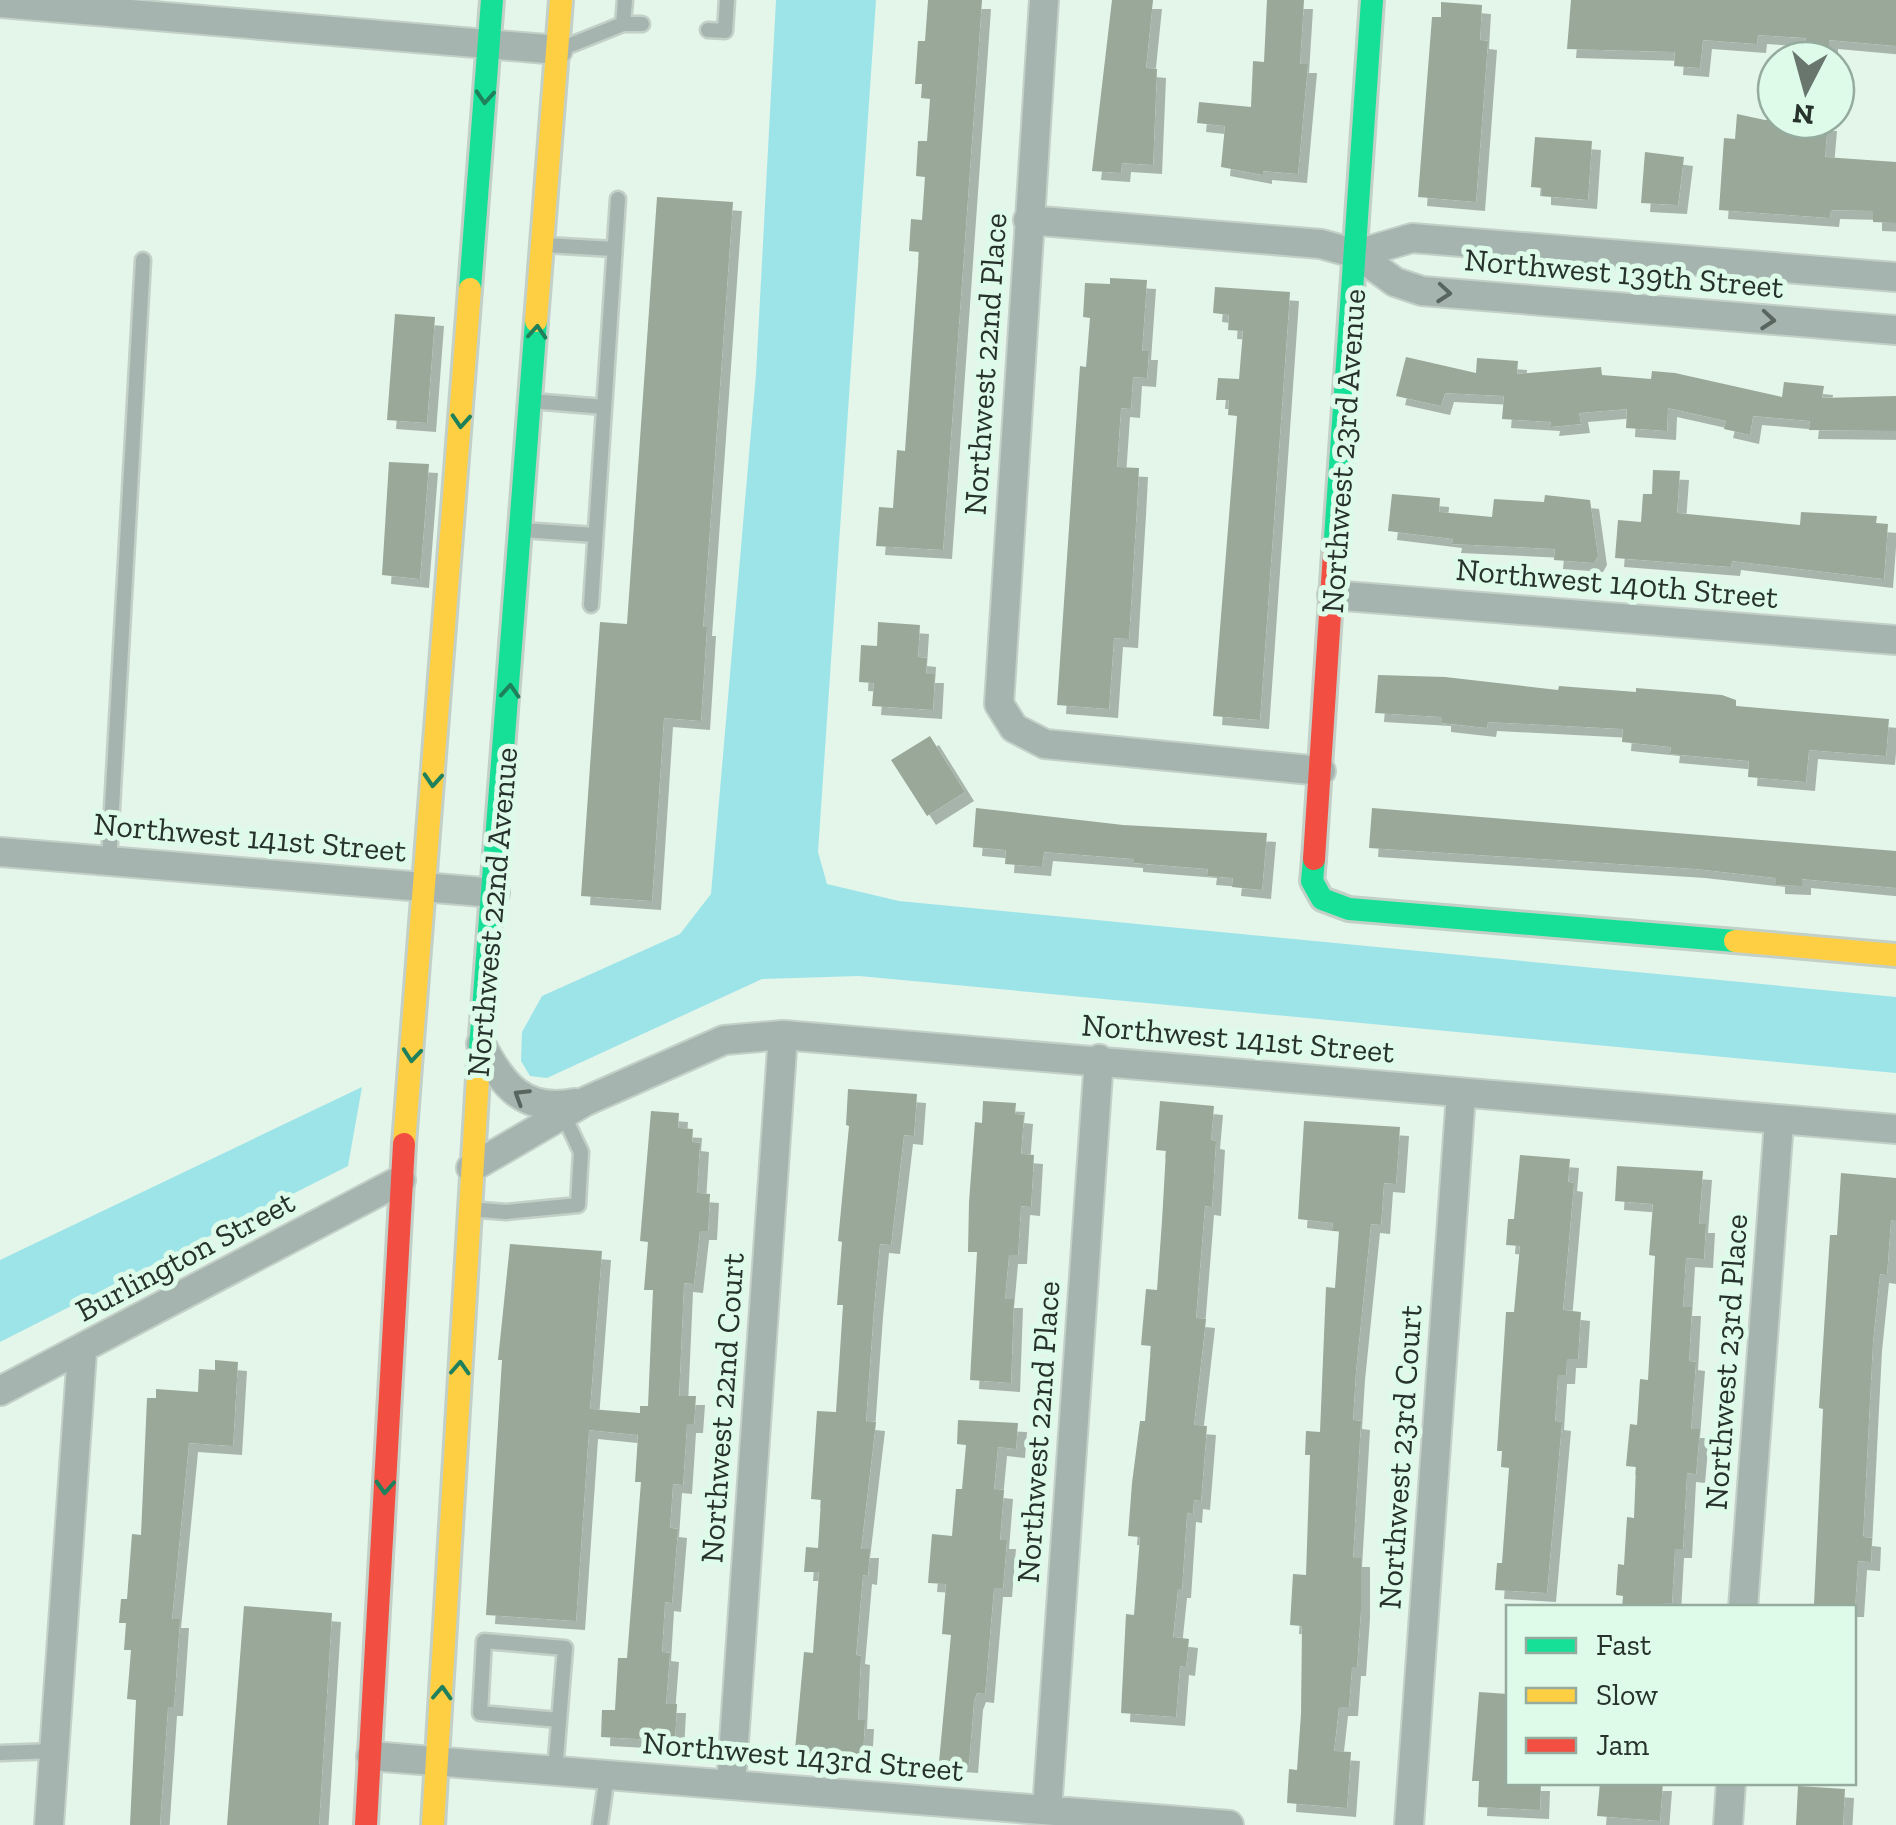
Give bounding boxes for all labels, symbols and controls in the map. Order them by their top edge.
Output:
north arrow [1756,40,1856,140]
one-way arrow [475,90,496,106]
text: N [1791,97,1816,132]
street label: Northwest 22nd Place [955,212,1015,516]
street label: Northwest 139th Street [1463,240,1785,306]
one-way arrow [1436,281,1452,303]
street label: Northwest 23rd Avenue [1313,288,1373,614]
one-way arrow [1760,308,1776,330]
one-way arrow [526,324,547,340]
one-way arrow [450,414,472,430]
street label: Northwest 140th Street [1454,550,1780,616]
one-way arrow [499,683,520,699]
street label: Northwest 22nd Avenue [459,746,525,1078]
one-way arrow [423,773,445,789]
street label: Northwest 141st Street [92,804,408,870]
street label: Northwest 141st Street [1080,1005,1396,1071]
one-way arrow [402,1048,424,1064]
one-way arrow [514,1089,532,1108]
street label: Burlington Street [69,1182,301,1330]
street label: Northwest 23rd Place [1697,1213,1755,1511]
street label: Northwest 22nd Court [692,1252,752,1564]
street label: Northwest 22nd Place [1008,1280,1068,1584]
street label: Northwest 23rd Court [1370,1303,1430,1610]
one-way arrow [449,1360,470,1376]
one-way arrow [375,1480,396,1496]
legend [1506,1605,1856,1785]
text: Fast [1596,1627,1651,1663]
text: Slow [1596,1677,1658,1713]
one-way arrow [431,1684,452,1700]
street label: Northwest 143rd Street [641,1723,965,1789]
text: Jam [1596,1727,1649,1763]

